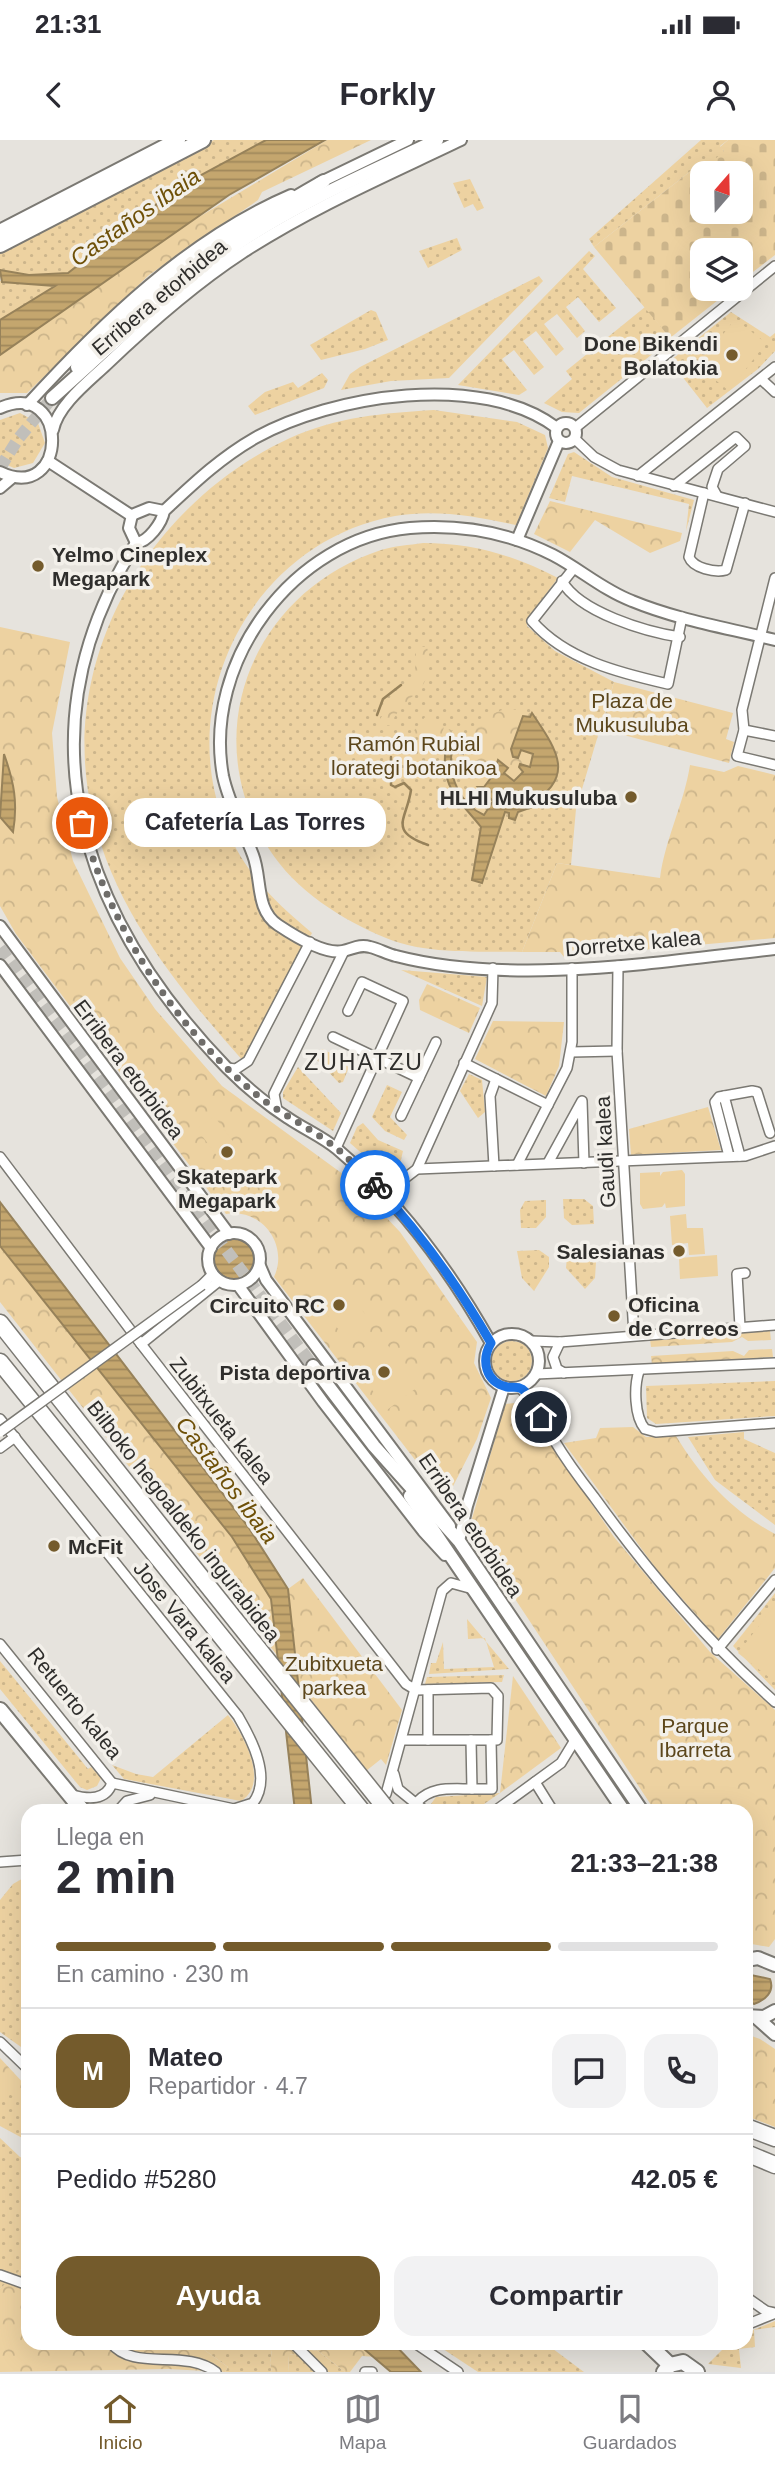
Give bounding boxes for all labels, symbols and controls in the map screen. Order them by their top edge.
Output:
text: 21:31 [35,9,102,39]
icon: back [35,76,73,114]
text: Forkly [339,76,436,112]
icon: person [702,76,740,114]
north arrow [690,161,752,224]
map controls [690,161,753,301]
water label: Castaños ibaia [65,163,205,271]
street label: Erribera etorbidea [87,234,231,360]
button: layers [690,238,753,301]
place label: Done Bikendi Bolatokia [584,332,718,379]
marker: Done Bikendi Bolatokia [724,347,740,363]
place label: Yelmo Cineplex Megapark [52,543,208,590]
marker: Yelmo Cineplex Megapark [30,558,46,574]
park label: Plaza de Mukusuluba [575,689,689,736]
park label: Ramón Rubial lorategi botanikoa [331,732,497,779]
place label: HLHI Mukusuluba [440,786,617,809]
marker: HLHI Mukusuluba [623,789,639,805]
pin [52,793,112,853]
callout: Cafetería Las Torres [124,798,386,848]
icon: bag [63,804,101,842]
text: Cafetería Las Torres [145,809,365,835]
street label: Dorretxe kalea [564,926,702,960]
street label: Erribera etorbidea [69,995,189,1143]
district label: ZUHATZU [304,1049,424,1075]
street label: Gaudi kalea [591,1095,619,1209]
marker: Skatepark Megapark [219,1144,235,1160]
courier [340,1150,410,1220]
place label: Skatepark Megapark [177,1165,278,1212]
icon: bike [356,1166,394,1204]
place label: Salesianas [556,1240,665,1263]
marker: Salesianas [671,1243,687,1259]
place label: Oficina de Correos [628,1293,739,1340]
place label: Circuito RC [210,1294,325,1317]
marker: Circuito RC [331,1297,347,1313]
marker: Oficina de Correos [606,1308,622,1324]
street label: Zubitxueta kalea [165,1352,279,1488]
place label: Pista deportiva [219,1361,370,1384]
marker: Pista deportiva [376,1364,392,1380]
pin [511,1387,571,1447]
street label: Bilboko hegoaldeko ingurabidea [83,1396,285,1646]
icon: home [522,1398,560,1436]
water label: Castaños ibaia [171,1411,283,1549]
street label: Erribera etorbidea [414,1449,528,1601]
place label: McFit [68,1535,123,1558]
marker: McFit [46,1538,62,1554]
street label: Jose Vara kalea [129,1557,241,1687]
street label: Retuerto kalea [23,1643,127,1764]
park label: Zubitxueta parkea [285,1652,383,1699]
park label: Parque Ibarreta [659,1714,732,1761]
text: Llega en [56,1824,144,1850]
text: 21:33–21:38 [571,1848,718,1878]
text: 2 min [56,1851,176,1903]
text: En camino · 230 m [56,1961,249,1987]
button: chat [552,2034,626,2108]
button: phone [644,2034,718,2108]
text: Mateo [148,2042,223,2072]
text: M [82,2056,104,2086]
text: Repartidor · 4.7 [148,2073,308,2099]
text: Pedido #5280 [56,2164,216,2194]
text: 42.05 € [631,2164,718,2194]
button: Ayuda [56,2256,380,2336]
button: Compartir [394,2256,718,2336]
tab: Inicio [98,2390,143,2454]
tab: Mapa [339,2390,386,2454]
tab: Guardados [583,2390,677,2454]

